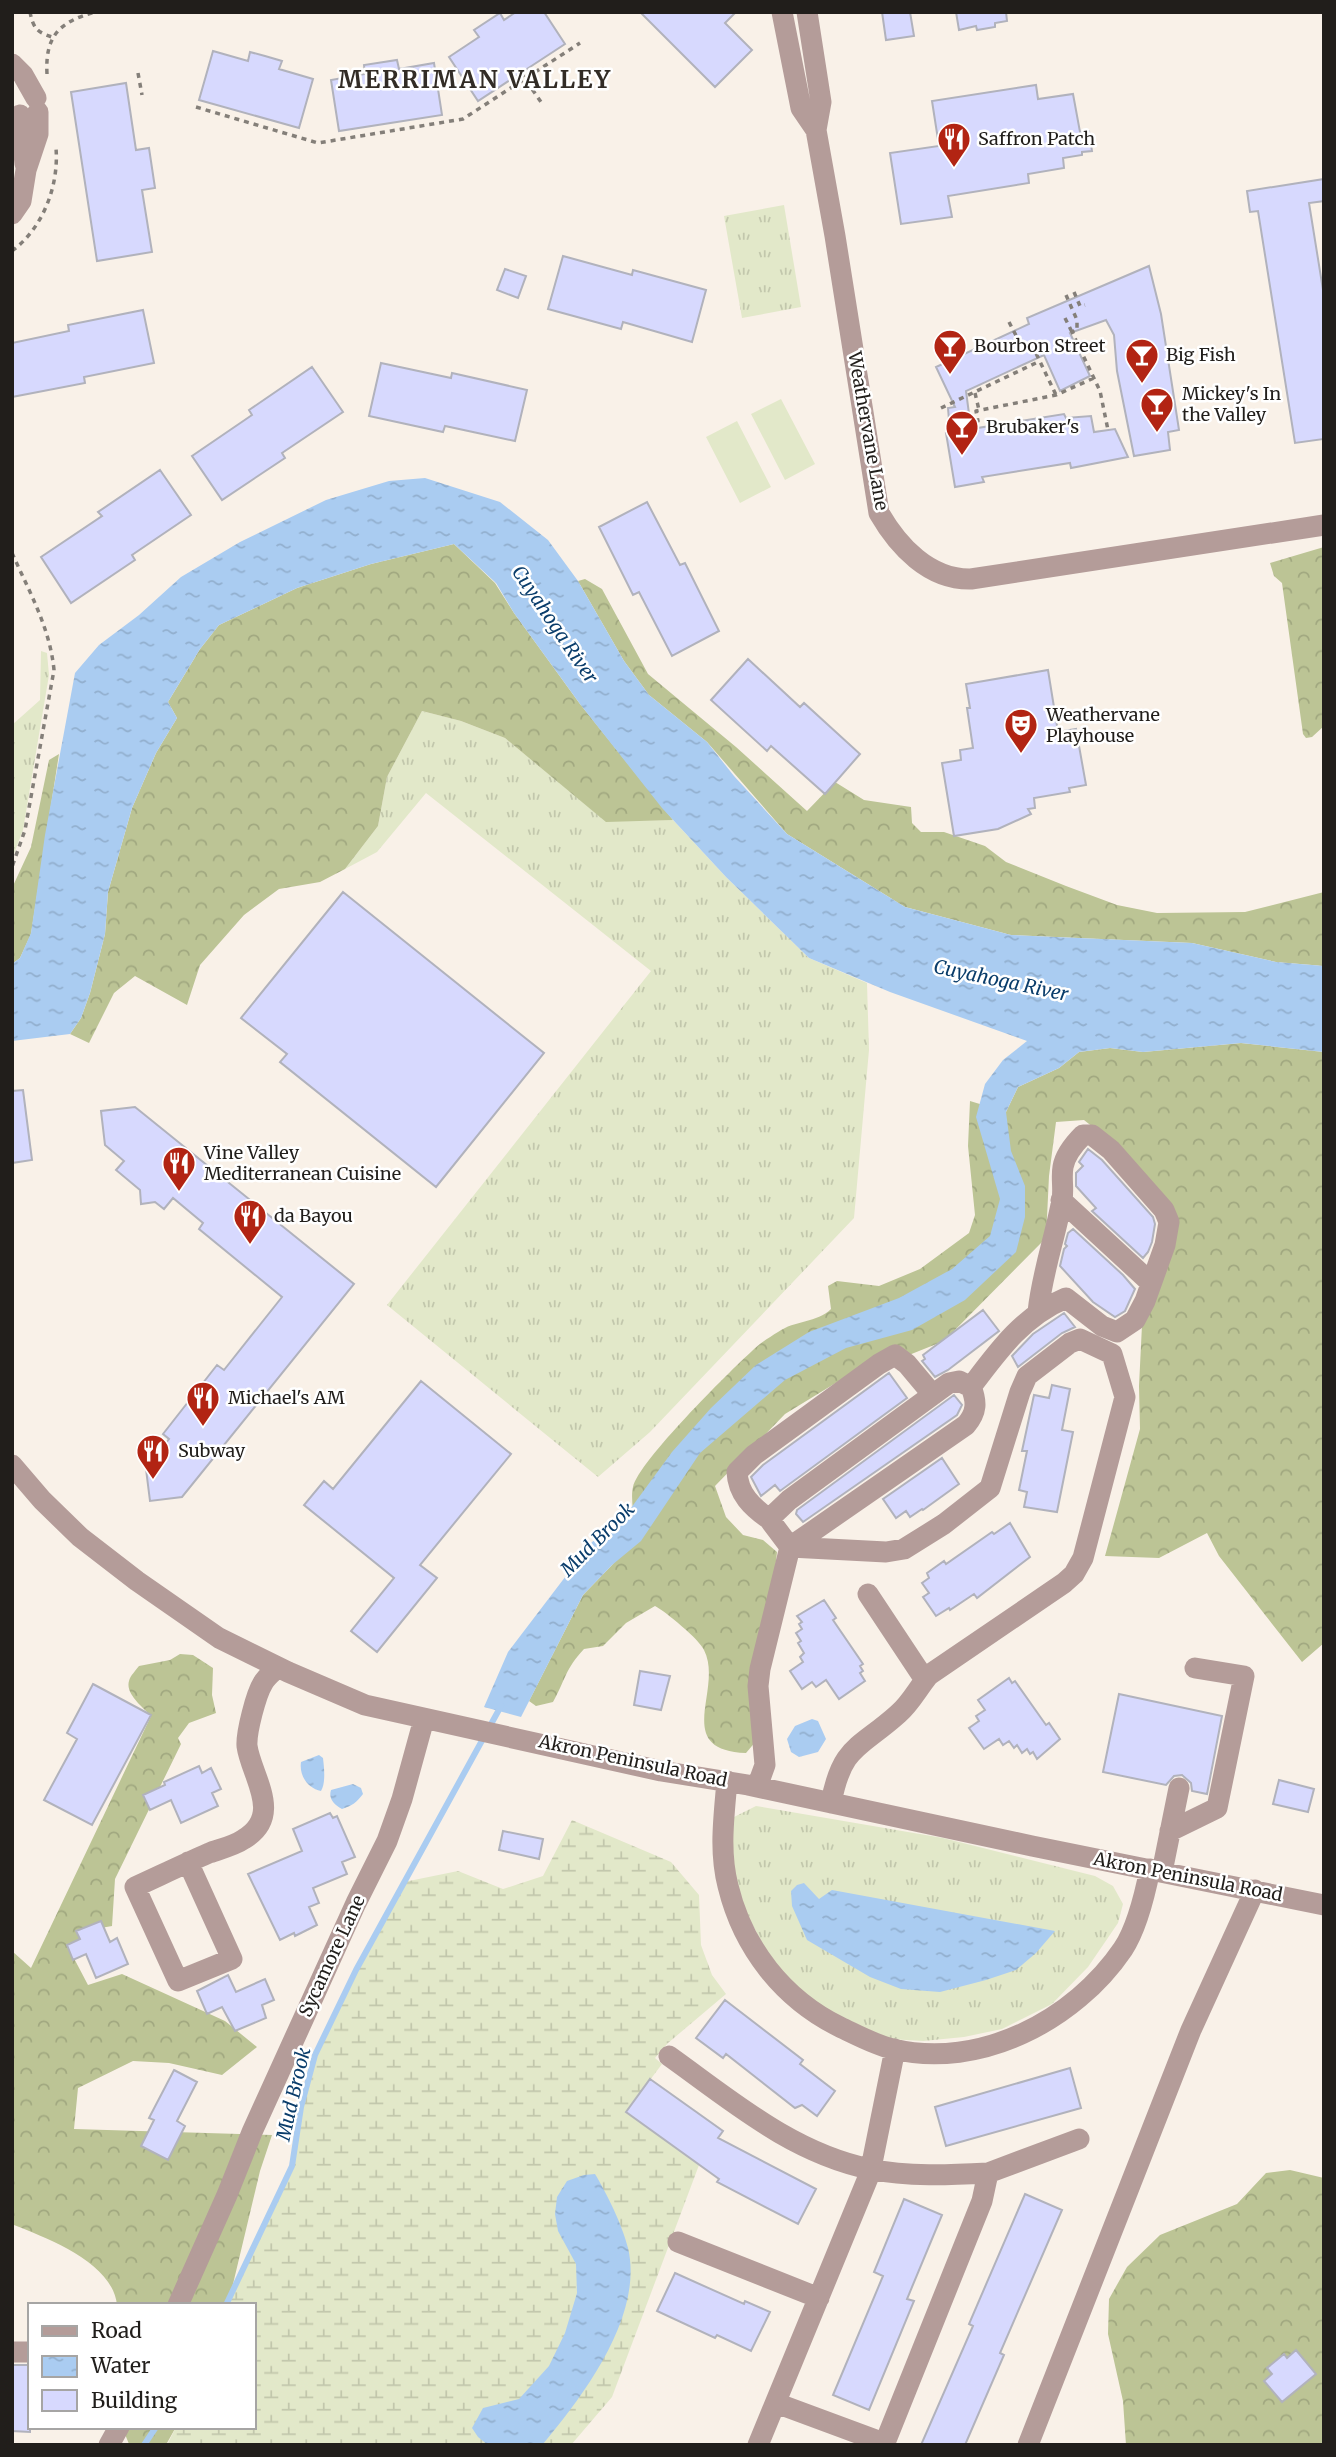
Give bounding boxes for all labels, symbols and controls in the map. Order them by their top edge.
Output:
district label: MERRIMAN VALLEY [338,64,612,95]
restaurant icon: Saffron Patch [935,120,973,169]
place label: Saffron Patch [978,127,1095,150]
bar icon: Bourbon Street [931,327,969,376]
place label: Bourbon Street [974,334,1105,357]
bar icon: Big Fish [1123,336,1161,385]
place label: Big Fish [1166,343,1236,366]
street label: Weathervane Lane [843,349,894,512]
place label: Mickey's In the Valley [1182,382,1281,426]
bar icon: Mickey's In the Valley [1138,385,1176,434]
bar icon: Brubaker's [943,408,981,457]
place label: Brubaker's [986,415,1079,438]
water label: Cuyahoga River [507,561,603,688]
place label: Weathervane Playhouse [1045,703,1160,747]
theatre icon: Weathervane Playhouse [1002,706,1040,755]
water label: Cuyahoga River [932,954,1071,1006]
place label: Vine Valley Mediterranean Cuisine [203,1141,401,1185]
restaurant icon: Vine Valley Mediterranean Cuisine [160,1144,198,1193]
restaurant icon: da Bayou [231,1197,269,1246]
place label: da Bayou [274,1204,353,1227]
restaurant icon: Michael's AM [184,1379,222,1428]
place label: Michael's AM [228,1386,345,1409]
restaurant icon: Subway [134,1432,172,1481]
place label: Subway [178,1439,246,1462]
water label: Mud Brook [554,1497,639,1582]
street label: Akron Peninsula Road [536,1729,730,1792]
street label: Akron Peninsula Road [1091,1847,1285,1906]
street label: Sycamore Lane [293,1891,370,2020]
water label: Mud Brook [270,2045,315,2144]
legend [28,2303,256,2429]
text: Road [91,2317,142,2344]
text: Water [90,2352,150,2379]
text: Building [91,2387,178,2414]

